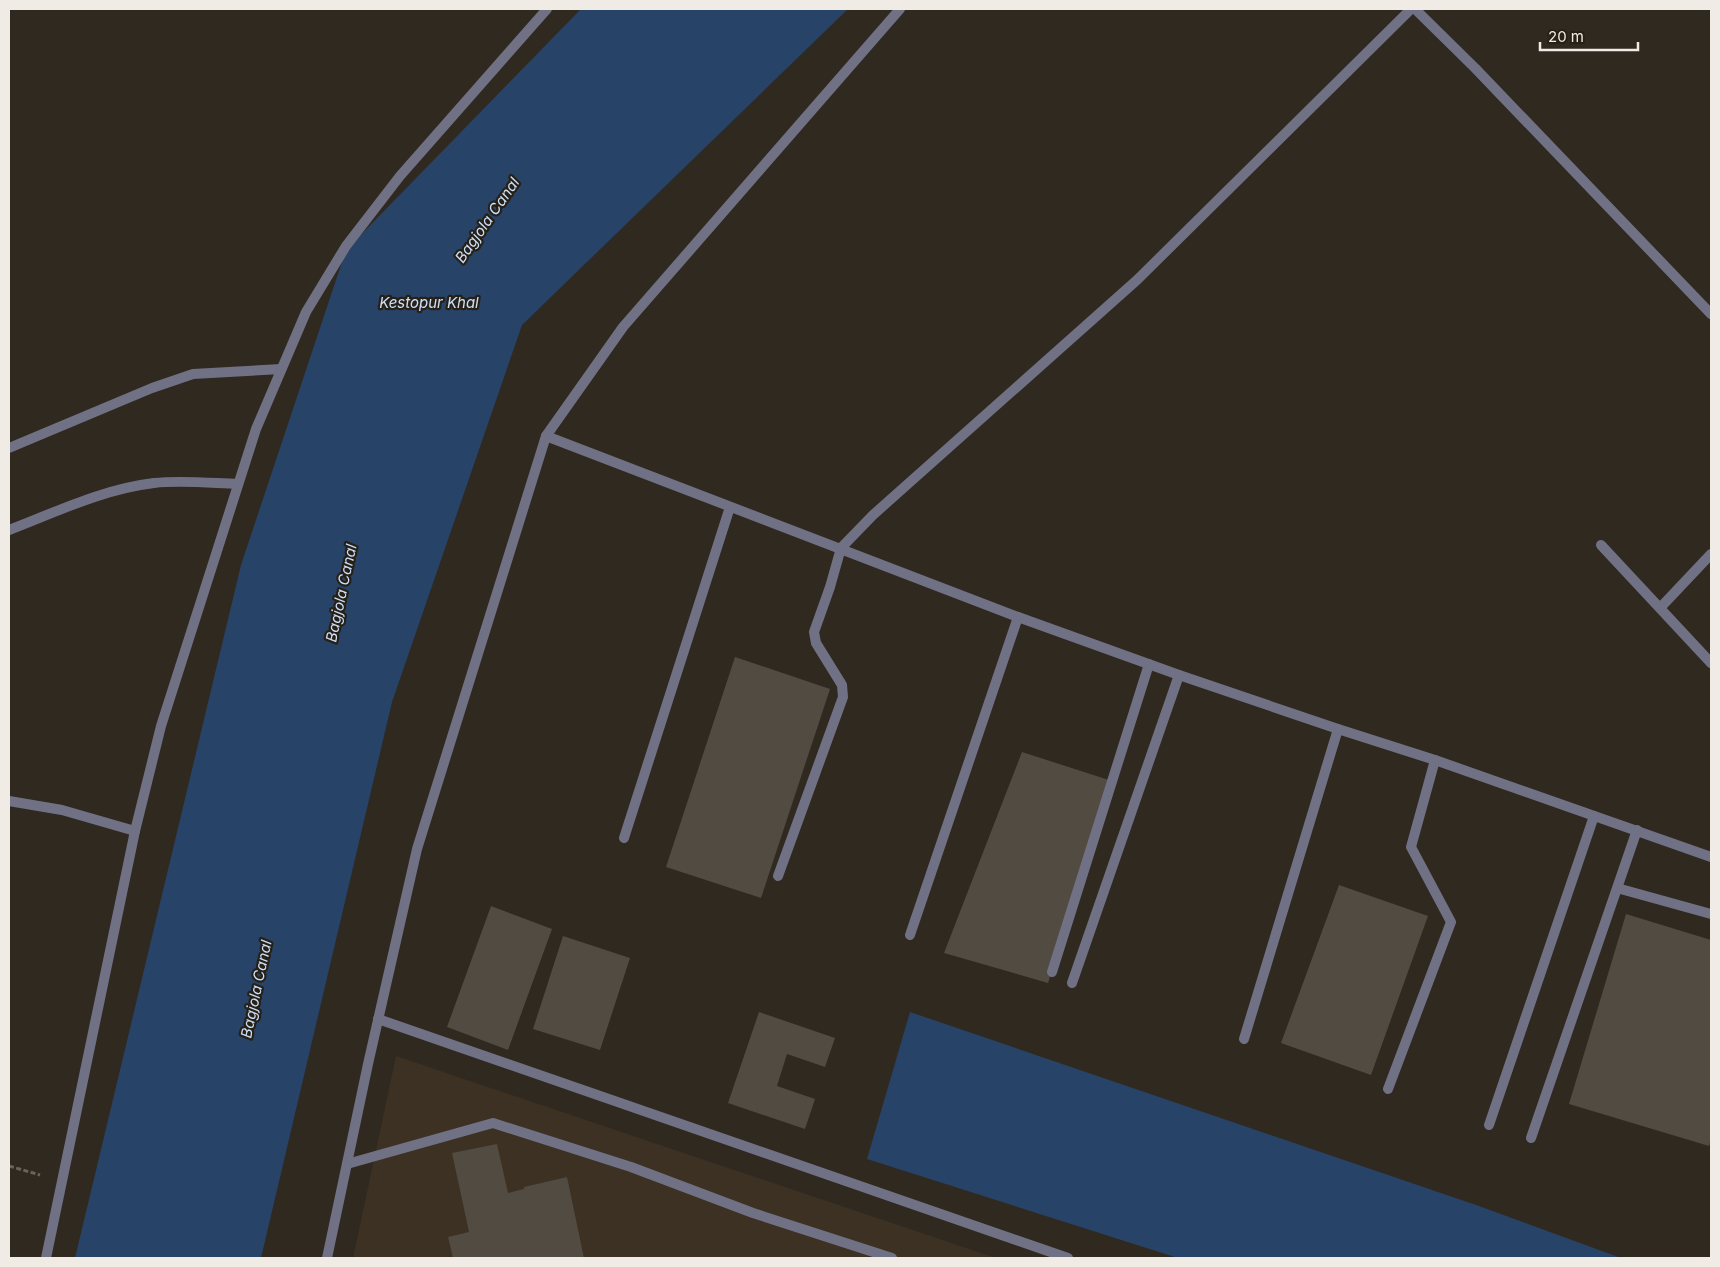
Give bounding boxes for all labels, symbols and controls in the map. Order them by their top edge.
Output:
scale bar [1540,20,1638,52]
text: 20 m [1548,27,1584,46]
water label: Bagjola Canal [451,173,524,266]
water label: Kestopur Khal [379,293,479,312]
water label: Bagjola Canal [321,542,361,644]
water label: Bagjola Canal [236,938,276,1040]

